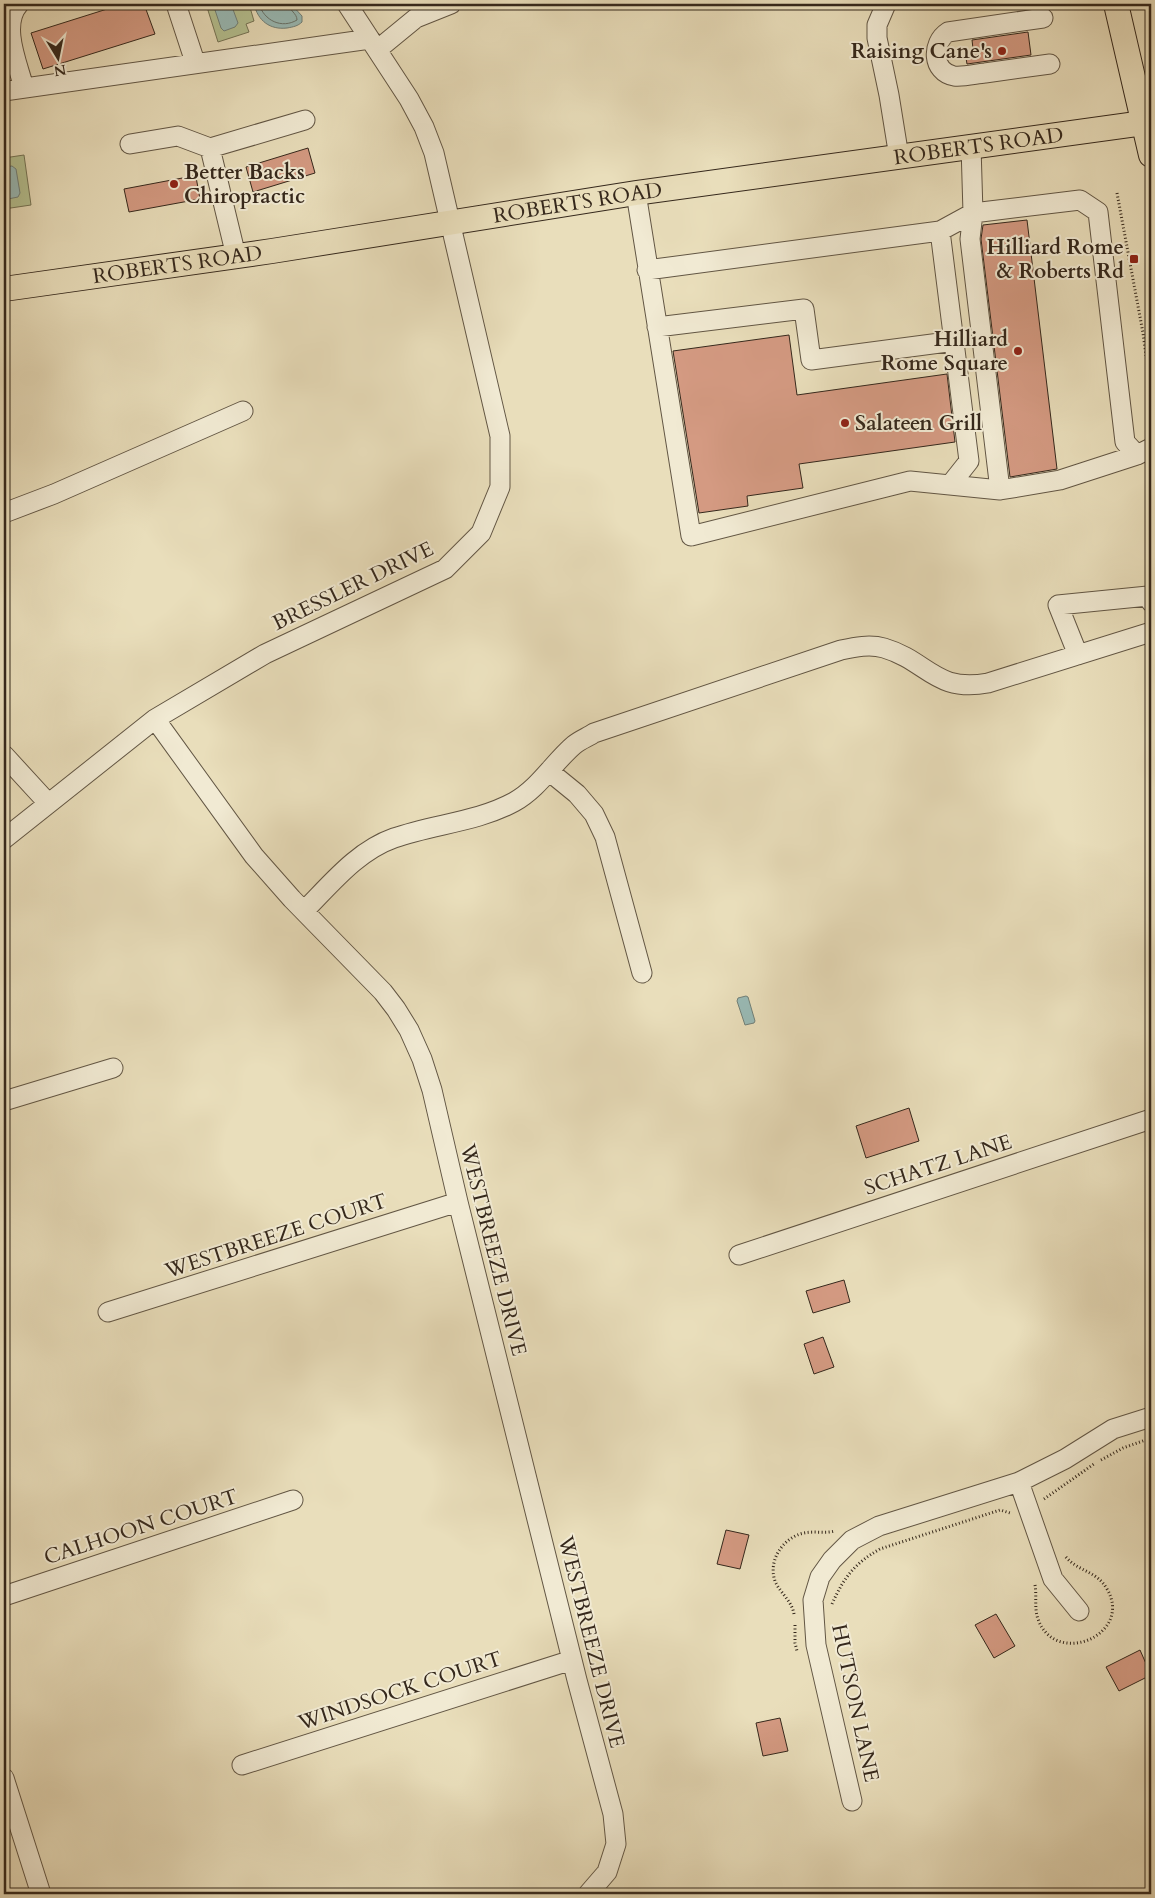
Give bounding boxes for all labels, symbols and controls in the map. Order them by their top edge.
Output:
north arrow [32,32,82,82]
place label: Raising Cane's [851,37,992,66]
marker: Raising Cane's [996,45,1008,57]
text: N [53,60,68,81]
street label: ROBERTS ROAD [892,120,1065,172]
place label: Better Backs Chiropractic [184,158,305,211]
street label: ROBERTS ROAD [491,175,664,230]
marker: Better Backs Chiropractic [168,178,180,190]
place label: Hilliard Rome & Roberts Rd [987,233,1124,286]
street label: ROBERTS ROAD [91,238,264,291]
marker: Hilliard Rome & Roberts Rd [1128,253,1140,265]
place label: Hilliard Rome Square [881,325,1008,378]
marker: Hilliard Rome Square [1012,345,1024,357]
place label: Salateen Grill [855,409,982,438]
marker: Salateen Grill [839,417,851,429]
street label: BRESSLER DRIVE [268,534,438,638]
street label: SCHATZ LANE [860,1127,1016,1203]
street label: WESTBREEZE DRIVE [452,1140,533,1359]
street label: WESTBREEZE COURT [160,1186,391,1286]
street label: CALHOON COURT [40,1482,242,1572]
street label: WESTBREEZE DRIVE [550,1532,631,1751]
street label: HUTSON LANE [824,1621,886,1785]
street label: WINDSOCK COURT [293,1644,506,1738]

